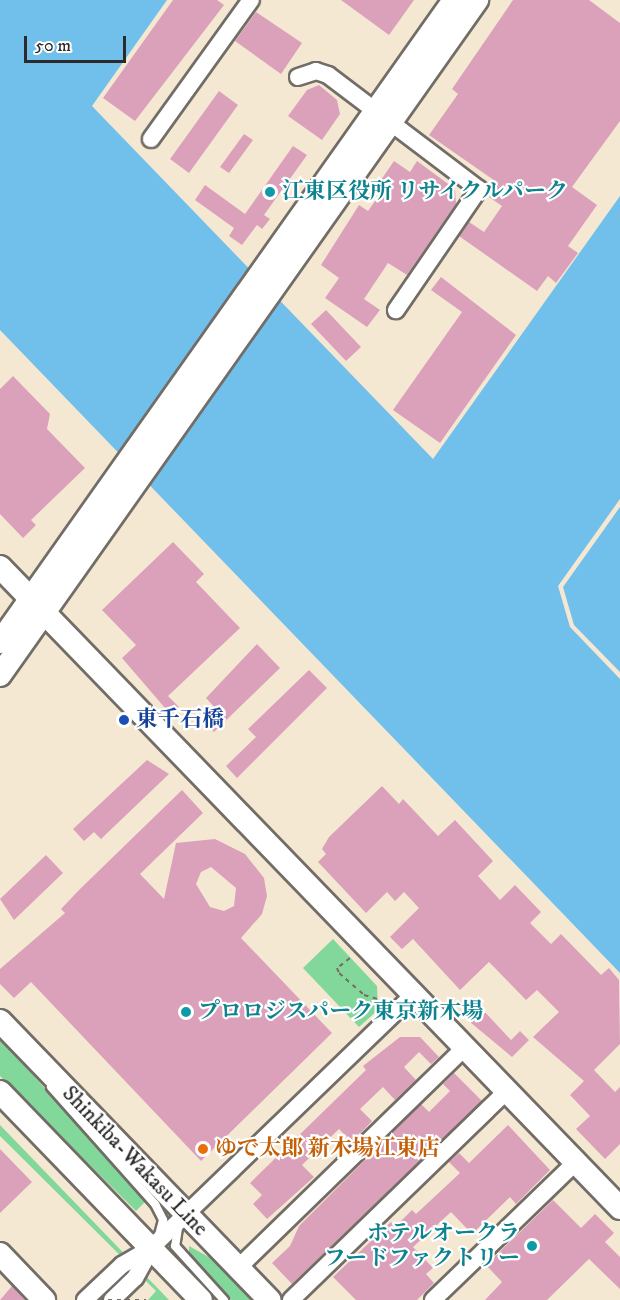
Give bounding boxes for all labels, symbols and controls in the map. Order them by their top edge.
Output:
scale bar [27,24,129,62]
text: 50 m [35,35,71,57]
place label: 江東区役所 リサイクルパーク [282,179,573,205]
marker: 江東区役所 リサイクルパーク [263,185,277,199]
place label: 東千石橋 [136,707,224,733]
marker: 東千石橋 [117,713,131,727]
place label: プロロジスパーク東京新木場 [198,999,484,1025]
marker: プロロジスパーク東京新木場 [179,1005,193,1019]
street label: Shinkiba-Wakasu Line [57,1080,213,1242]
place label: ゆで太郎 新木場江東店 [215,1136,440,1162]
marker: ゆで太郎 新木場江東店 [196,1142,210,1156]
place label: ホテルオークラ フードファクトリー [323,1220,520,1272]
marker: ホテルオークラ フードファクトリー [525,1239,539,1253]

